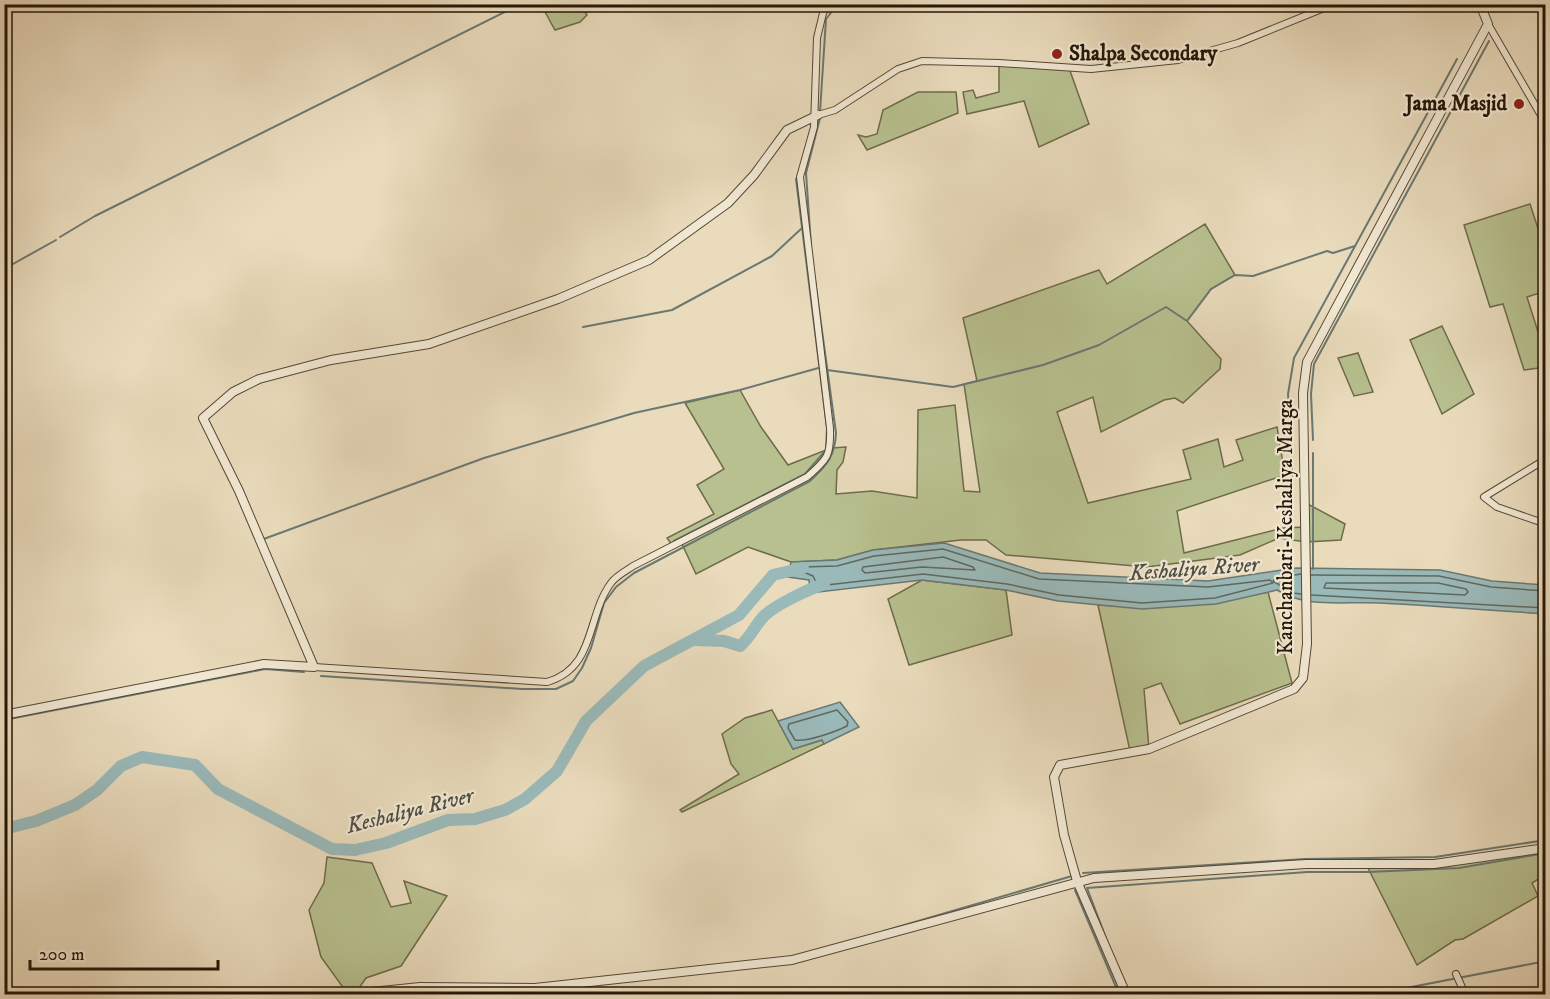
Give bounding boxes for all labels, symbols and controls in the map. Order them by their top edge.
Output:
place label: Shalpa Secondary [1069,41,1218,67]
marker: Shalpa Secondary [1050,47,1064,61]
place label: Jama Masjid [1403,91,1508,118]
marker: Jama Masjid [1512,97,1526,111]
street label: Kanchanbari-Keshaliya Marga [1273,399,1299,655]
water label: Keshaliya River [1127,551,1262,587]
water label: Keshaliya River [343,782,478,840]
scale bar [30,933,218,971]
text: 200 m [39,944,85,966]

